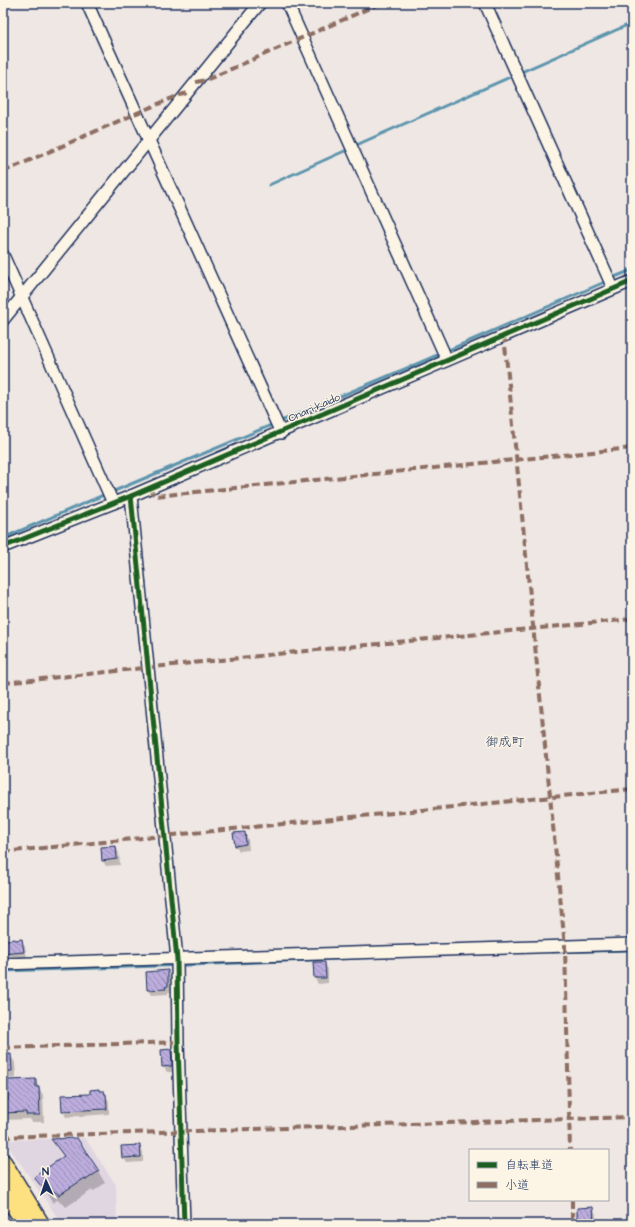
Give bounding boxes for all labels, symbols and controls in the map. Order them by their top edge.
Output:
street label: Onari-kaido [286,389,343,426]
district label: 御成町 [485,733,525,751]
legend [469,1149,609,1201]
text: 自転車道 [505,1157,553,1174]
north arrow [26,1161,66,1201]
text: N [42,1164,49,1179]
text: 小道 [505,1177,529,1194]

